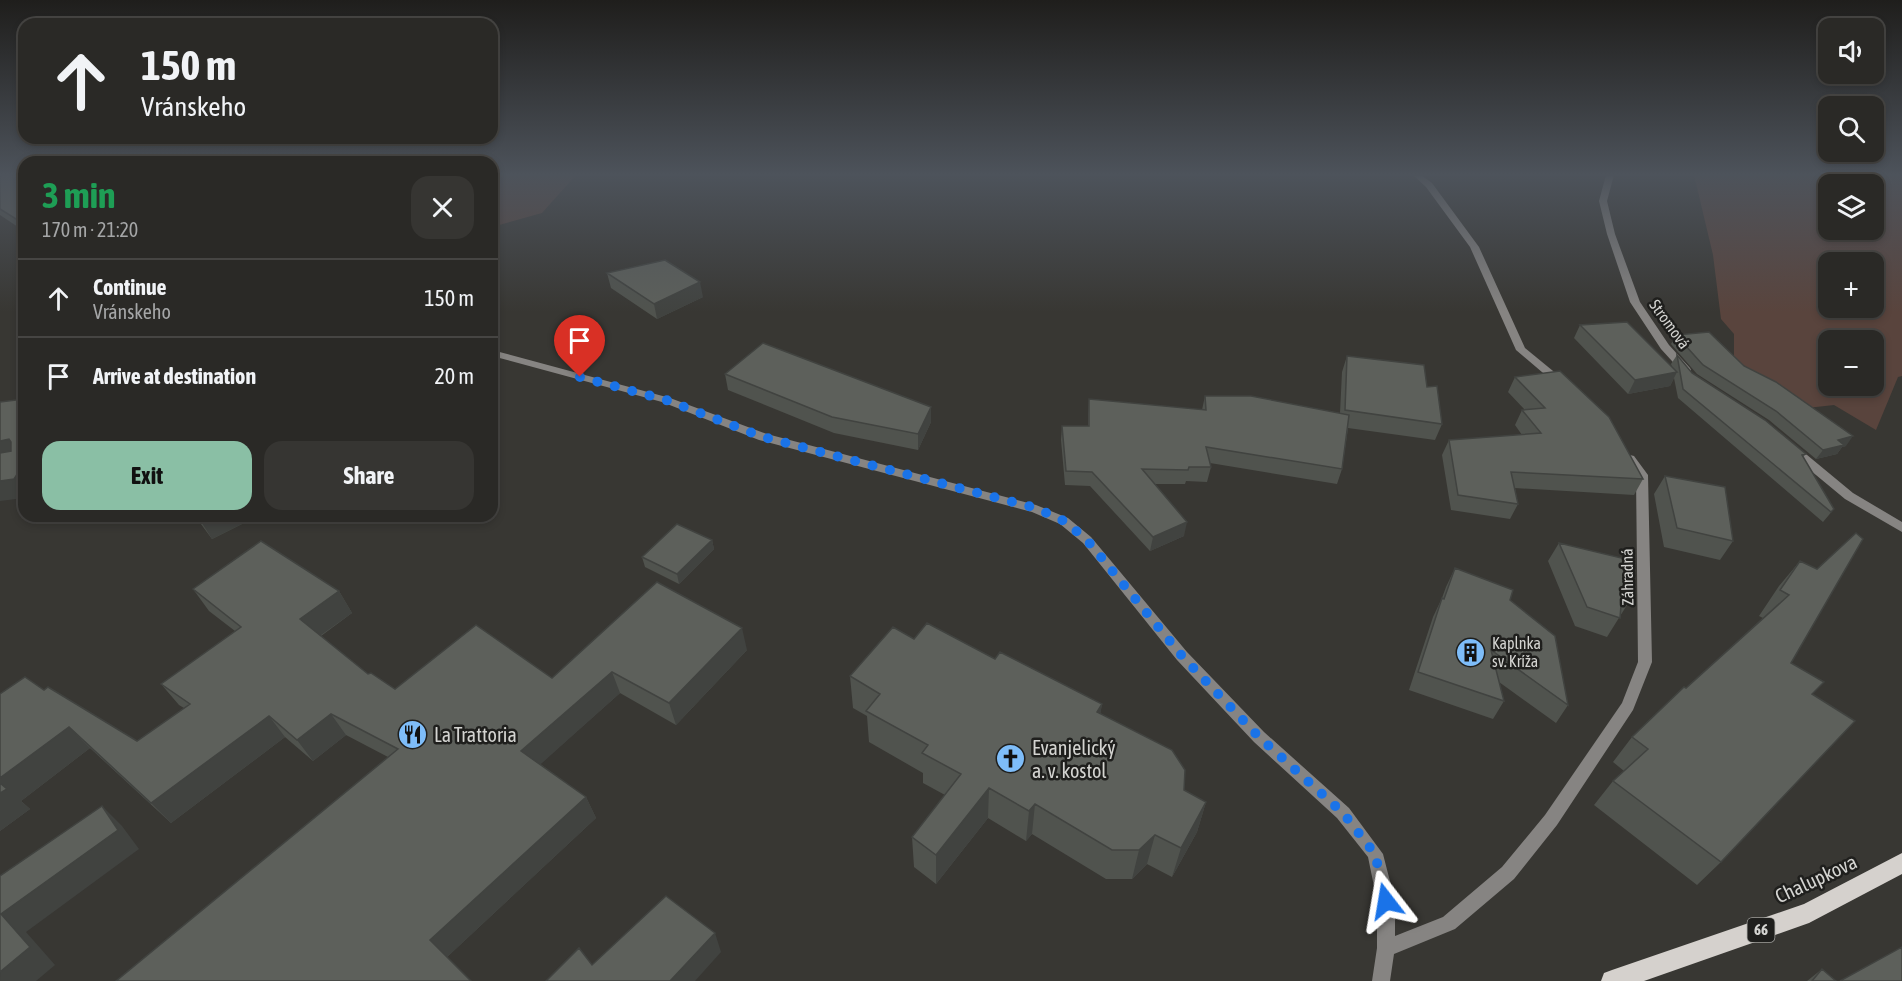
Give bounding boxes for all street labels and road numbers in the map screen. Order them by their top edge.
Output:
street label: Stromová [1646,296,1694,352]
street label: Záhradná [1618,548,1636,606]
street label: Chalupkova [1771,850,1860,907]
road number: 66 [1748,918,1774,942]

